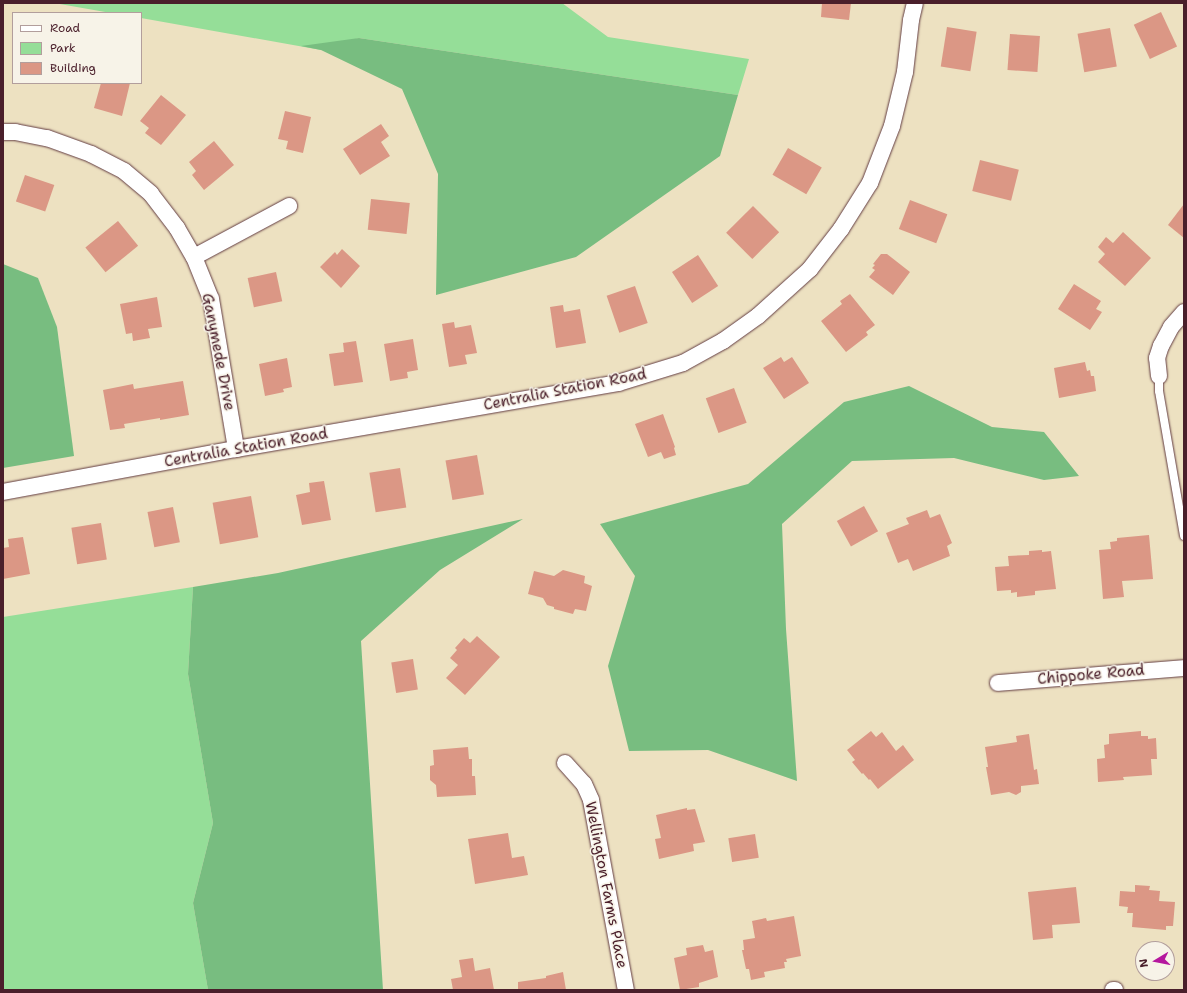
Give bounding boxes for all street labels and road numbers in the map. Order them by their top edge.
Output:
street label: Ganymede Drive [198,292,238,412]
street label: Centralia Station Road [482,365,648,415]
street label: Centralia Station Road [163,425,329,471]
street label: Chippoke Road [1037,661,1145,689]
street label: Wellington Farms Place [581,800,631,970]

